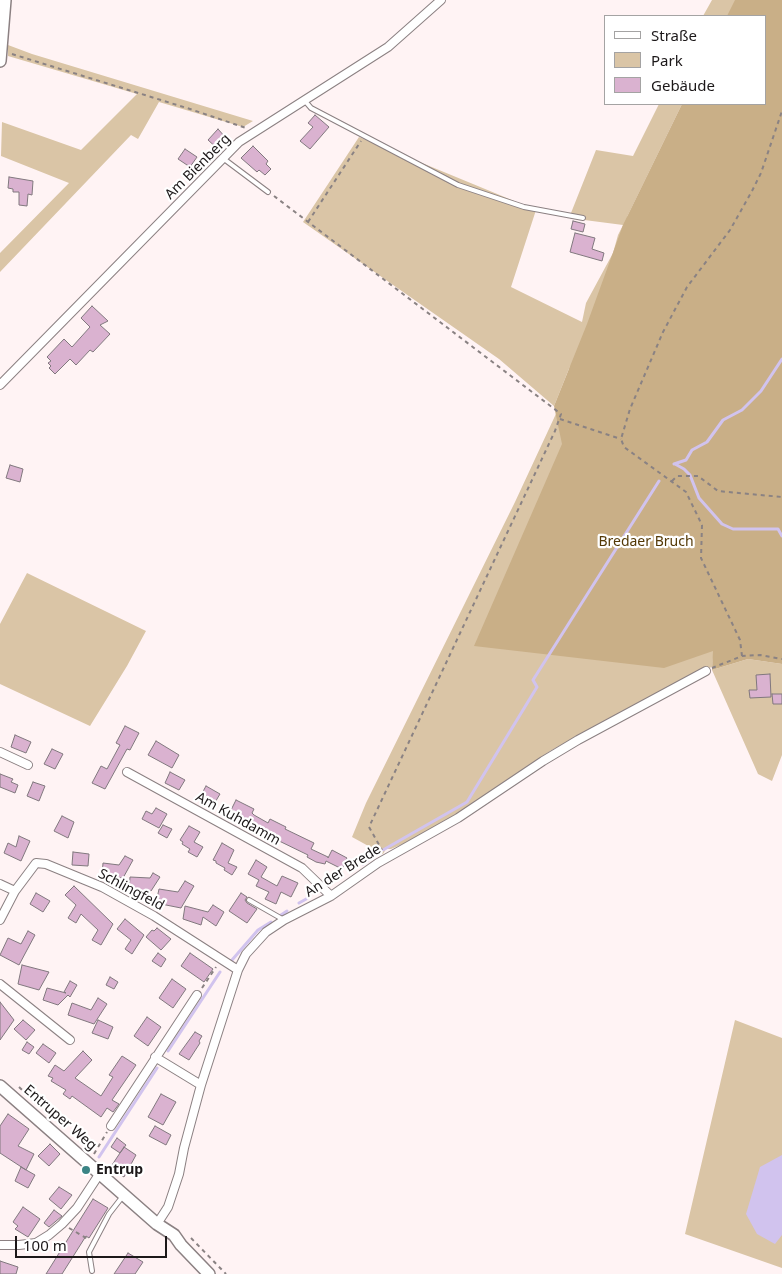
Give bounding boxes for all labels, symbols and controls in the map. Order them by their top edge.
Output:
legend [604,15,767,105]
text: Straße [651,25,697,45]
text: Park [651,50,683,70]
text: Gebäude [651,75,715,95]
street label: Am Bienberg [162,131,234,203]
park label: Bredaer Bruch [598,534,694,550]
street label: Am Kuhdamm [193,789,283,849]
street label: An der Brede [302,841,384,901]
street label: Schlingfeld [95,866,167,914]
street label: Entruper Weg [20,1082,100,1154]
place label: Entrup [96,1162,143,1178]
marker: Entrup [80,1164,92,1176]
scale bar [18,1226,170,1258]
text: 100 m [23,1235,67,1255]

